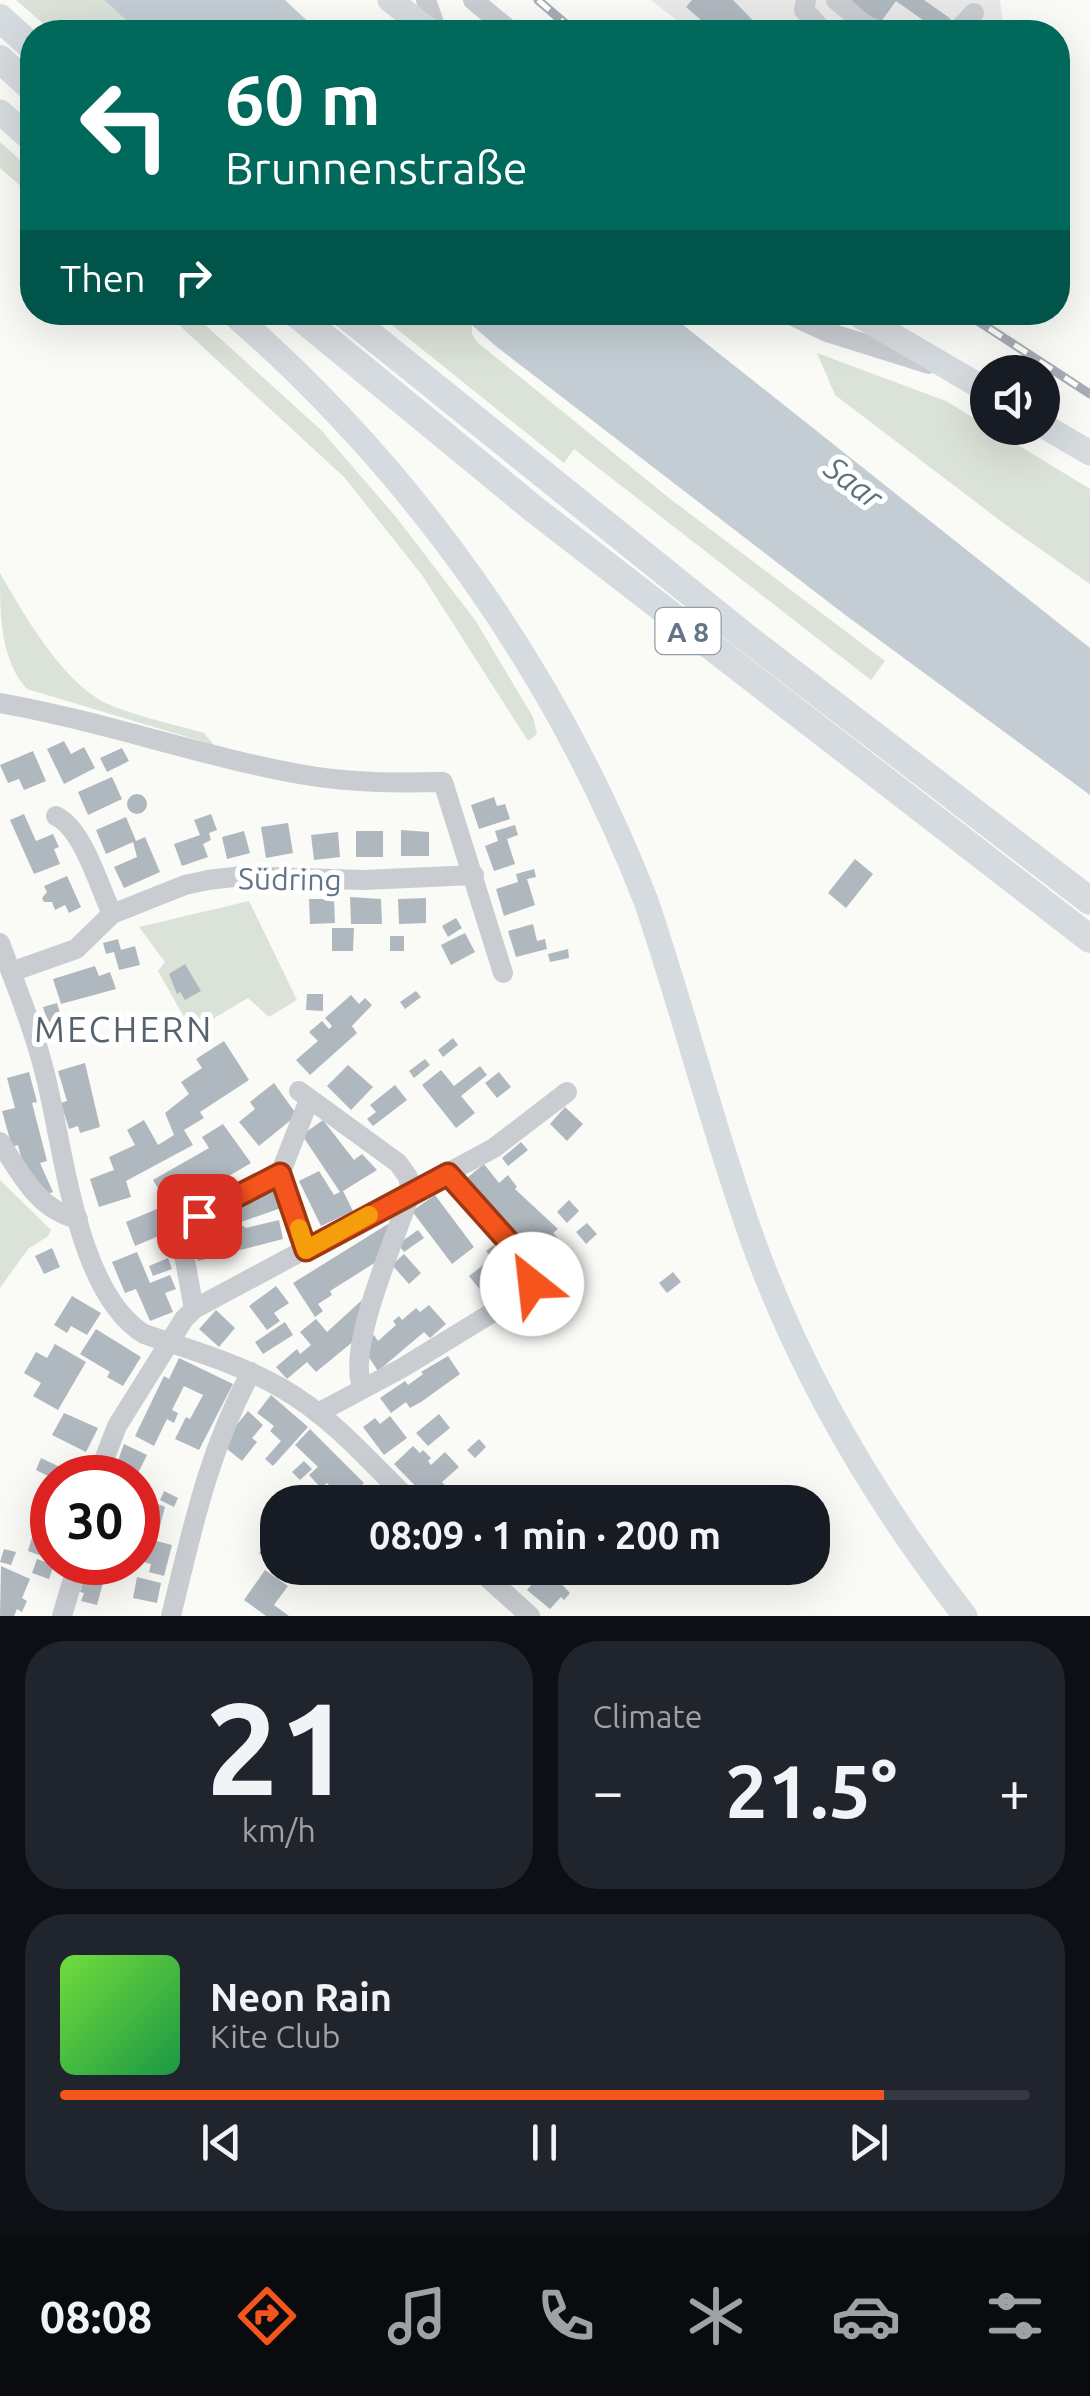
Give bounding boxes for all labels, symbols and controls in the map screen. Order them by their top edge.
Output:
icon: left [60,60,190,190]
text: 60 m [225,60,381,138]
text: Brunnenstraße [225,142,528,193]
icon: right [166,250,221,305]
text: Then [60,257,146,299]
map controls [970,355,1060,445]
button: sound [970,355,1060,445]
water label: Saar [817,448,891,516]
road number: A 8 [656,608,720,654]
street label: Südring [238,861,342,897]
district label: MECHERN [34,1009,214,1049]
pin [157,1174,242,1259]
icon: arrive [172,1189,227,1244]
position arrow [480,1232,584,1336]
speed limit sign: 30 [30,1455,160,1585]
text: 08:09 · 1 min · 200 m [369,1514,721,1556]
text: 21 [205,1674,352,1820]
text: Climate [593,1698,703,1734]
text: 21.5° [725,1748,897,1832]
text: − [593,1760,624,1821]
text: + [999,1760,1030,1821]
text: km/h [242,1812,316,1848]
text: Neon Rain [210,1976,392,2018]
text: Kite Club [210,2018,340,2054]
icon: previous [194,2115,249,2170]
icon: pause [517,2115,572,2170]
icon: next [841,2115,896,2170]
icon: directions [232,2281,302,2351]
icon: music [382,2281,452,2351]
icon: phone [531,2281,601,2351]
icon: climate [681,2281,751,2351]
icon: car [831,2281,901,2351]
icon: filters [980,2281,1050,2351]
text: 08:08 [40,2291,152,2342]

